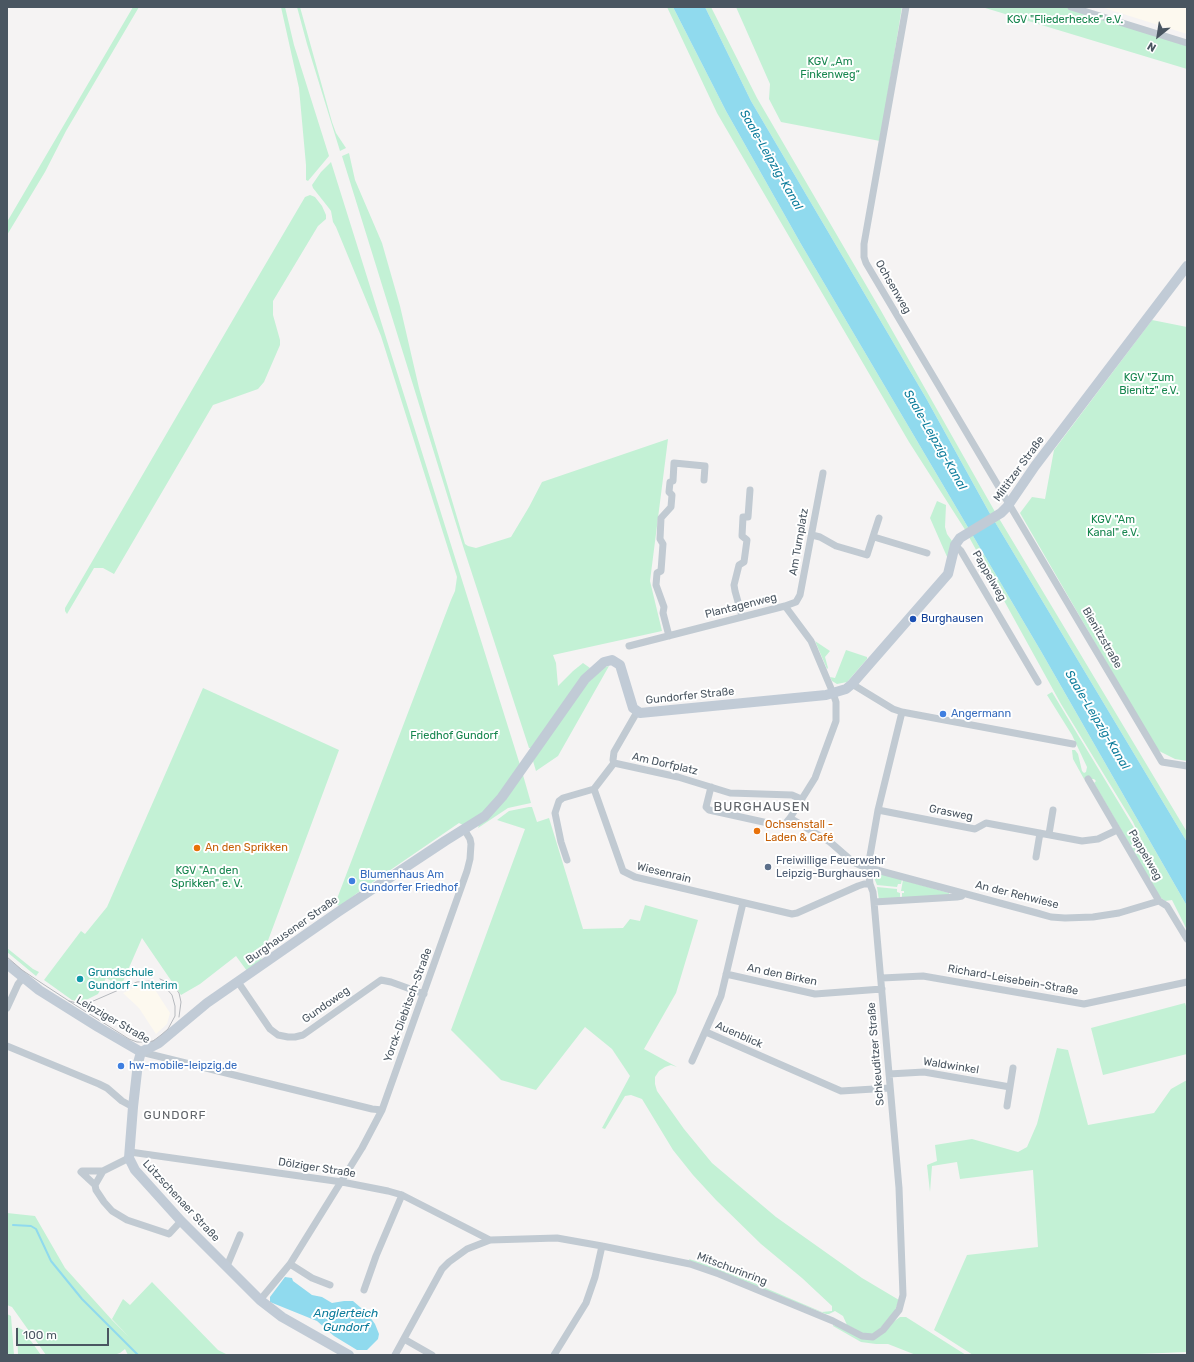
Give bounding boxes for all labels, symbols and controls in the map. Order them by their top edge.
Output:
park label: KGV "Fliederhecke" e.V. [1007,13,1123,27]
north arrow [1138,16,1178,56]
text: N [1145,39,1158,54]
park label: KGV „Am Finkenweg“ [800,55,860,81]
water label: Saale-Leipzig-Kanal [736,107,806,213]
street label: Ochsenweg [872,258,914,316]
park label: KGV "Zum Bienitz" e.V. [1119,371,1179,397]
water label: Saale-Leipzig-Kanal [900,387,970,493]
street label: Miltitzer Straße [991,434,1047,504]
street label: Am Turnplatz [787,507,811,577]
park label: KGV "Am Kanal" e.V. [1087,513,1139,539]
street label: Pappelweg [969,548,1009,604]
street label: Plantagenweg [704,591,778,621]
street label: Bienitzstraße [1079,605,1125,671]
place label: Burghausen [921,612,983,626]
marker: Burghausen [908,614,918,624]
water label: Saale-Leipzig-Kanal [1062,668,1132,772]
street label: Gundorfer Straße [645,685,735,707]
place label: Angermann [951,707,1011,721]
marker: Angermann [938,709,948,719]
park label: Friedhof Gundorf [410,729,498,743]
street label: Am Dorfplatz [631,750,699,778]
district label: BURGHAUSEN [713,799,811,815]
street label: Grasweg [928,802,974,824]
place label: Ochsenstall - Laden & Café [765,818,833,844]
marker: Ochsenstall - Laden & Café [752,826,762,836]
street label: Pappelweg [1125,827,1165,883]
place label: An den Sprikken [205,841,288,855]
marker: An den Sprikken [192,843,202,853]
place label: Freiwillige Feuerwehr Leipzig-Burghausen [776,854,885,880]
street label: Wiesenrain [635,860,693,886]
marker: Freiwillige Feuerwehr Leipzig-Burghausen [763,862,773,872]
park label: KGV "An den Sprikken" e. V. [171,864,243,890]
place label: Blumenhaus Am Gundorfer Friedhof [360,868,458,894]
marker: Blumenhaus Am Gundorfer Friedhof [347,876,357,886]
street label: An der Rehwiese [974,878,1060,912]
street label: Burghausener Straße [243,893,341,967]
street label: Yorck-Diebitsch-Straße [381,946,435,1064]
street label: An den Birken [746,961,818,989]
street label: Richard-Leisebein-Straße [947,962,1079,998]
place label: Grundschule Gundorf - Interim [88,966,177,992]
marker: Grundschule Gundorf - Interim [75,974,85,984]
street label: Gundoweg [300,984,352,1026]
street label: Leipziger Straße [74,993,152,1047]
street label: Schkeuditzer Straße [865,1002,887,1106]
street label: Auenblick [713,1019,765,1051]
street label: Waldwinkel [922,1055,980,1077]
place label: hw-mobile-leipzig.de [129,1059,237,1073]
marker: hw-mobile-leipzig.de [116,1061,126,1071]
district label: GUNDORF [143,1109,207,1123]
street label: Dölziger Straße [277,1155,357,1181]
street label: Lützschenaer Straße [140,1157,222,1245]
street label: Mitschurinring [695,1250,769,1288]
water label: Anglerteich Gundorf [314,1307,378,1335]
scale bar [18,1320,111,1346]
text: 100 m [23,1328,57,1342]

